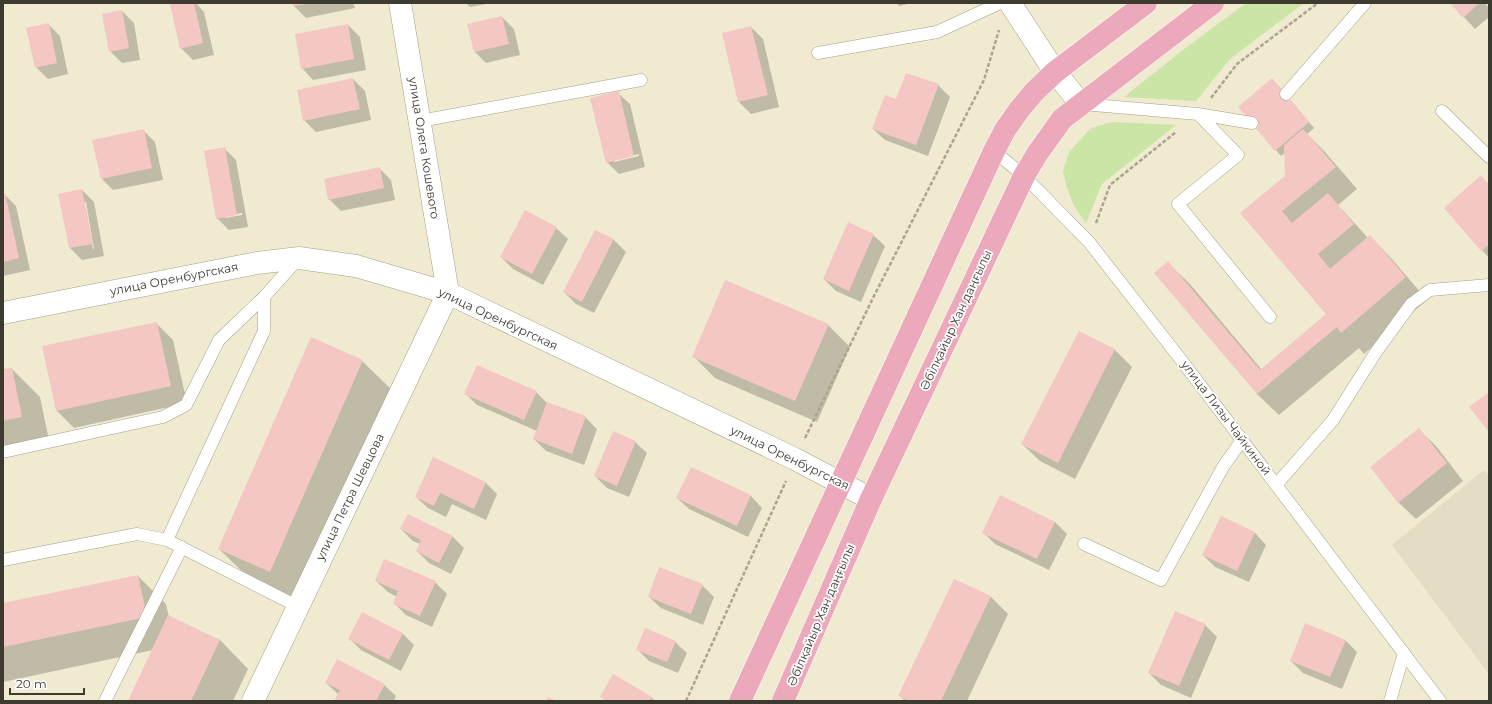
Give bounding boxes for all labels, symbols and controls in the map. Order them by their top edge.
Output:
street label: улица Олега Кошевого [406,75,443,220]
street label: Әбілқайыр Хан даңғылы [916,247,995,392]
street label: улица Оренбургская [107,259,239,299]
street label: улица Оренбургская [435,284,561,353]
street label: улица Лизы Чайкиной [1178,356,1275,478]
street label: улица Оренбургская [727,422,852,493]
street label: улица Петра Шевцова [312,431,387,564]
street label: Әбілқайыр Хан даңғылы [784,541,857,688]
scale bar [10,670,84,696]
text: 20 m [16,676,47,691]

